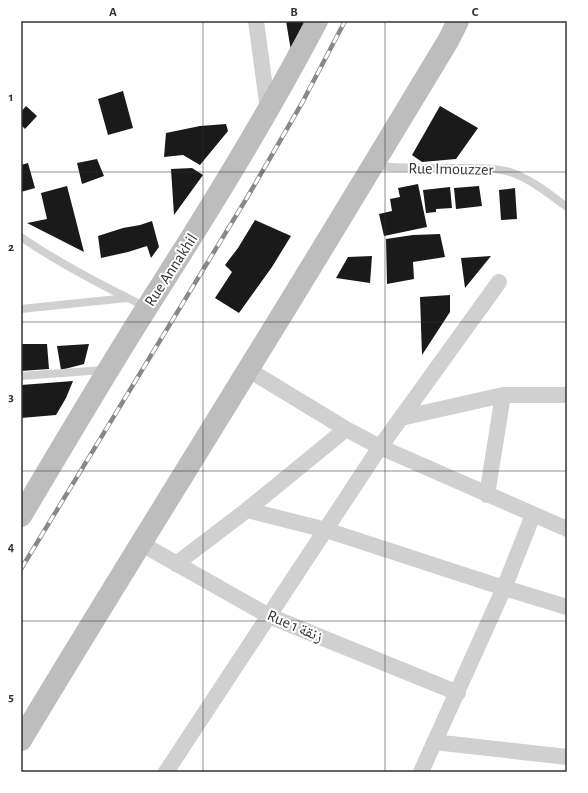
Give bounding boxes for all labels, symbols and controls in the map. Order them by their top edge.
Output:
text: A [109,6,117,19]
text: B [290,6,298,19]
text: C [472,6,479,19]
text: 1 [9,91,13,104]
street label: Rue Imouzzer [408,160,495,178]
street label: Rue Annakhil [142,231,200,309]
text: 2 [8,241,14,254]
text: 3 [8,391,14,404]
text: 4 [8,541,15,554]
street label: Rue 1 زنقة [264,607,325,646]
text: 5 [8,691,14,704]

